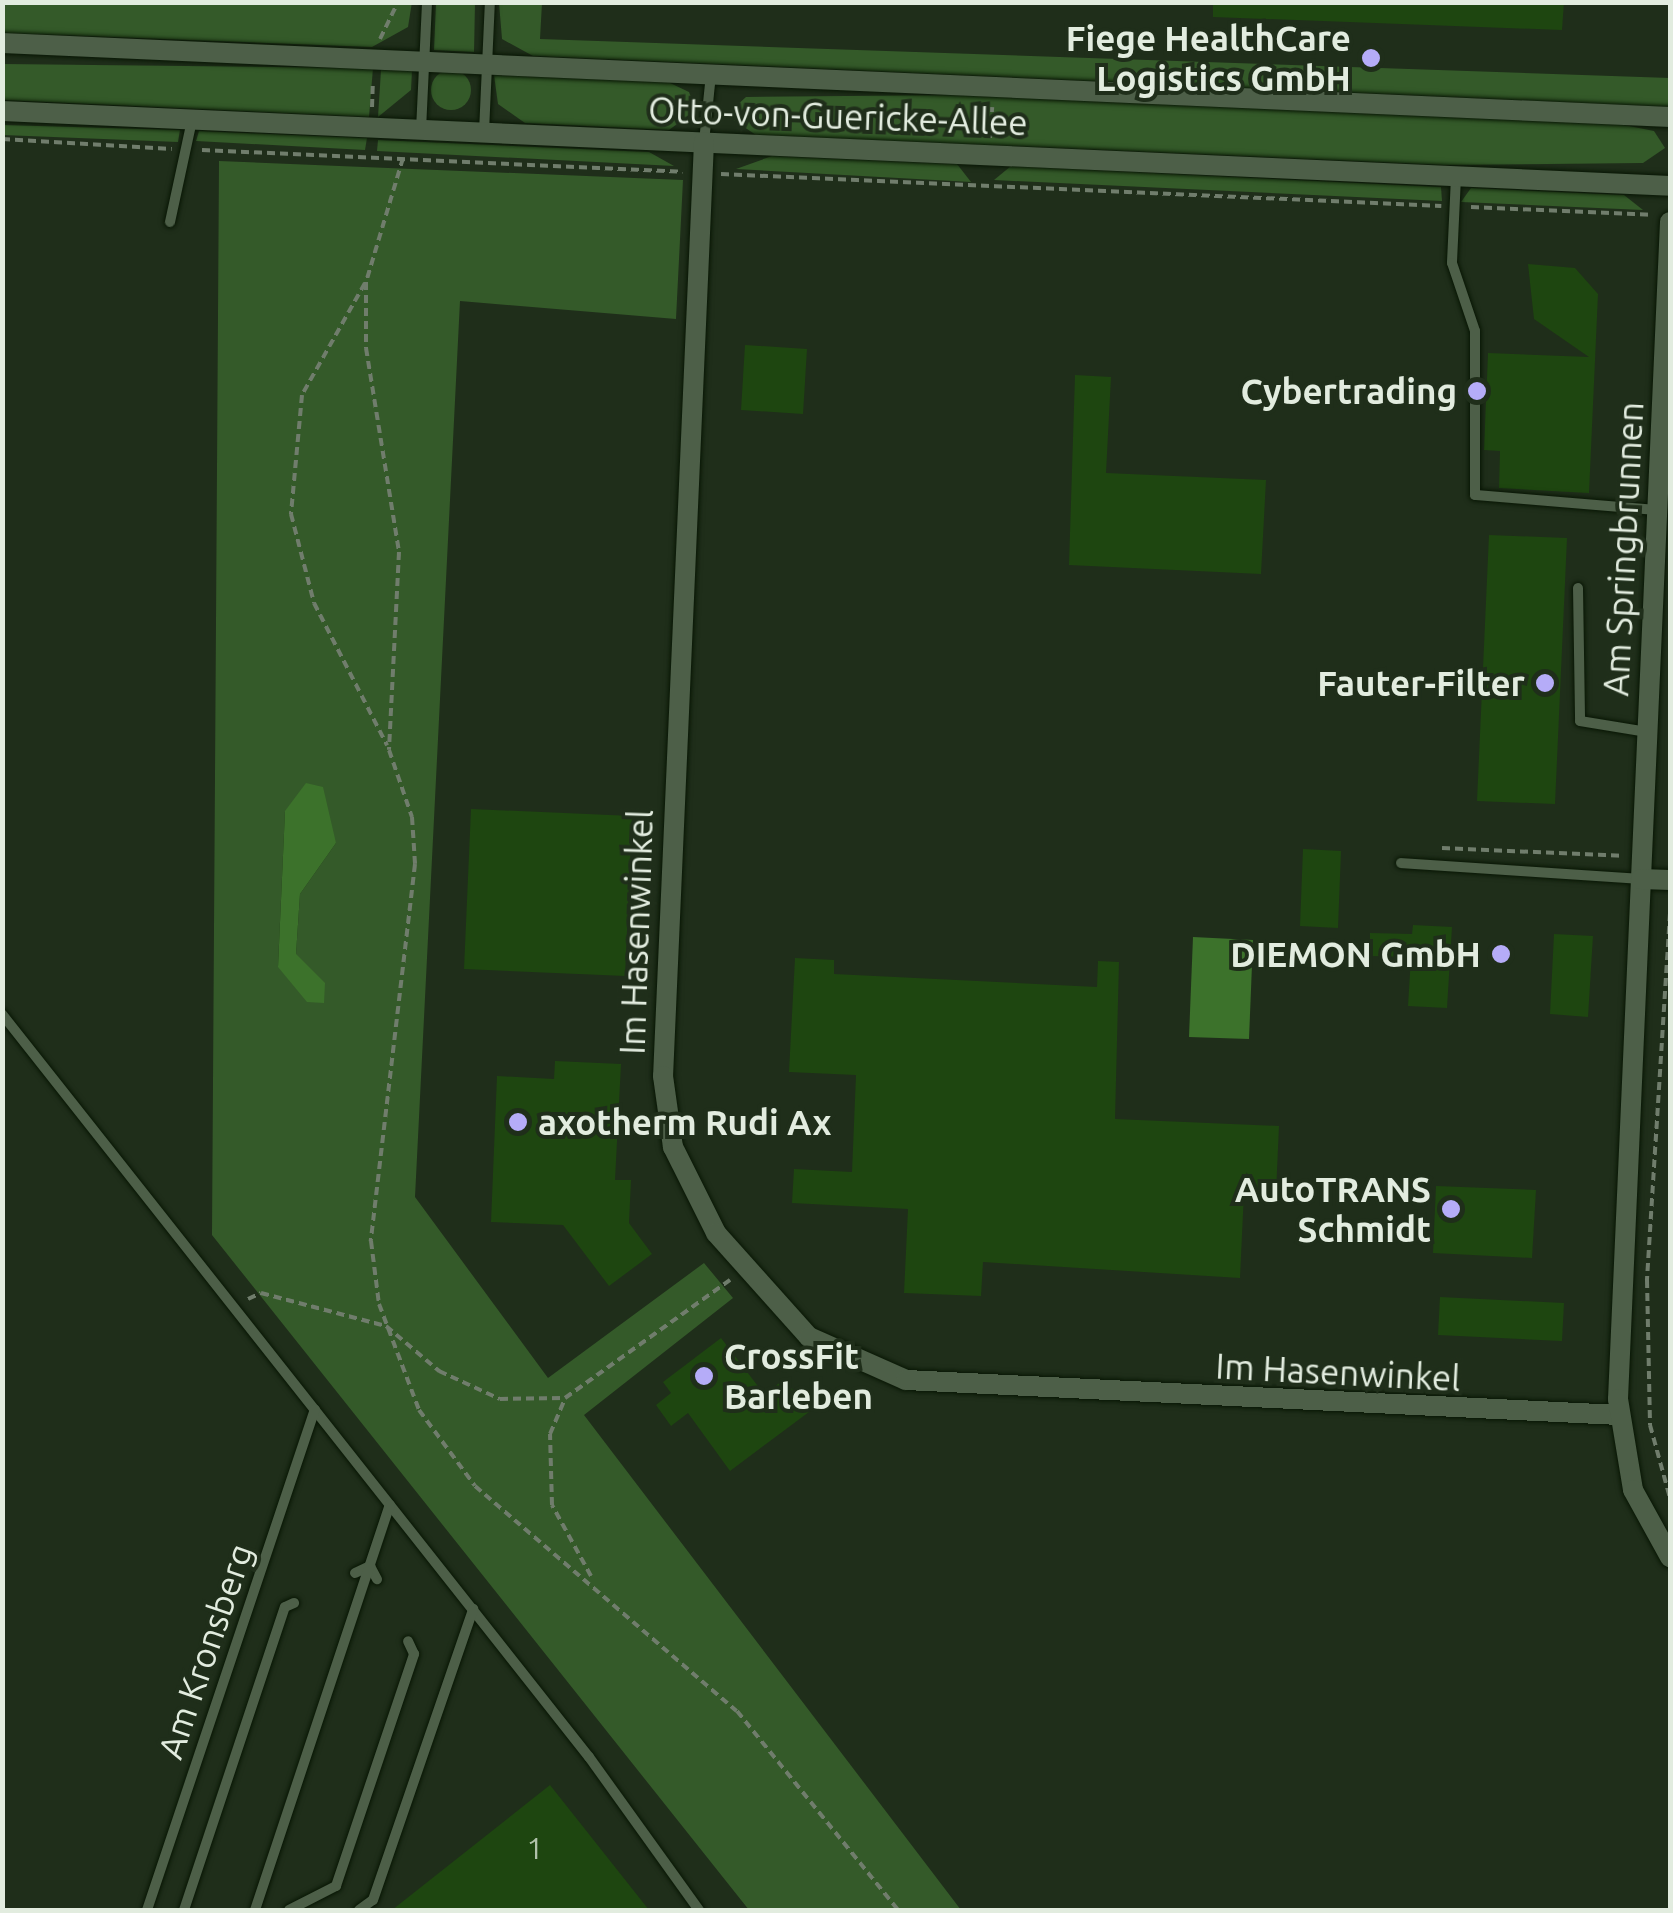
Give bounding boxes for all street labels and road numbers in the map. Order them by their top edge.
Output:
street label: Otto-von-Guericke-Allee [648,88,1028,144]
street label: Am Springbrunnen [1594,401,1652,697]
street label: Im Hasenwinkel [611,809,661,1055]
street label: Im Hasenwinkel [1214,1345,1462,1399]
street label: Am Kronsberg [149,1538,261,1764]

